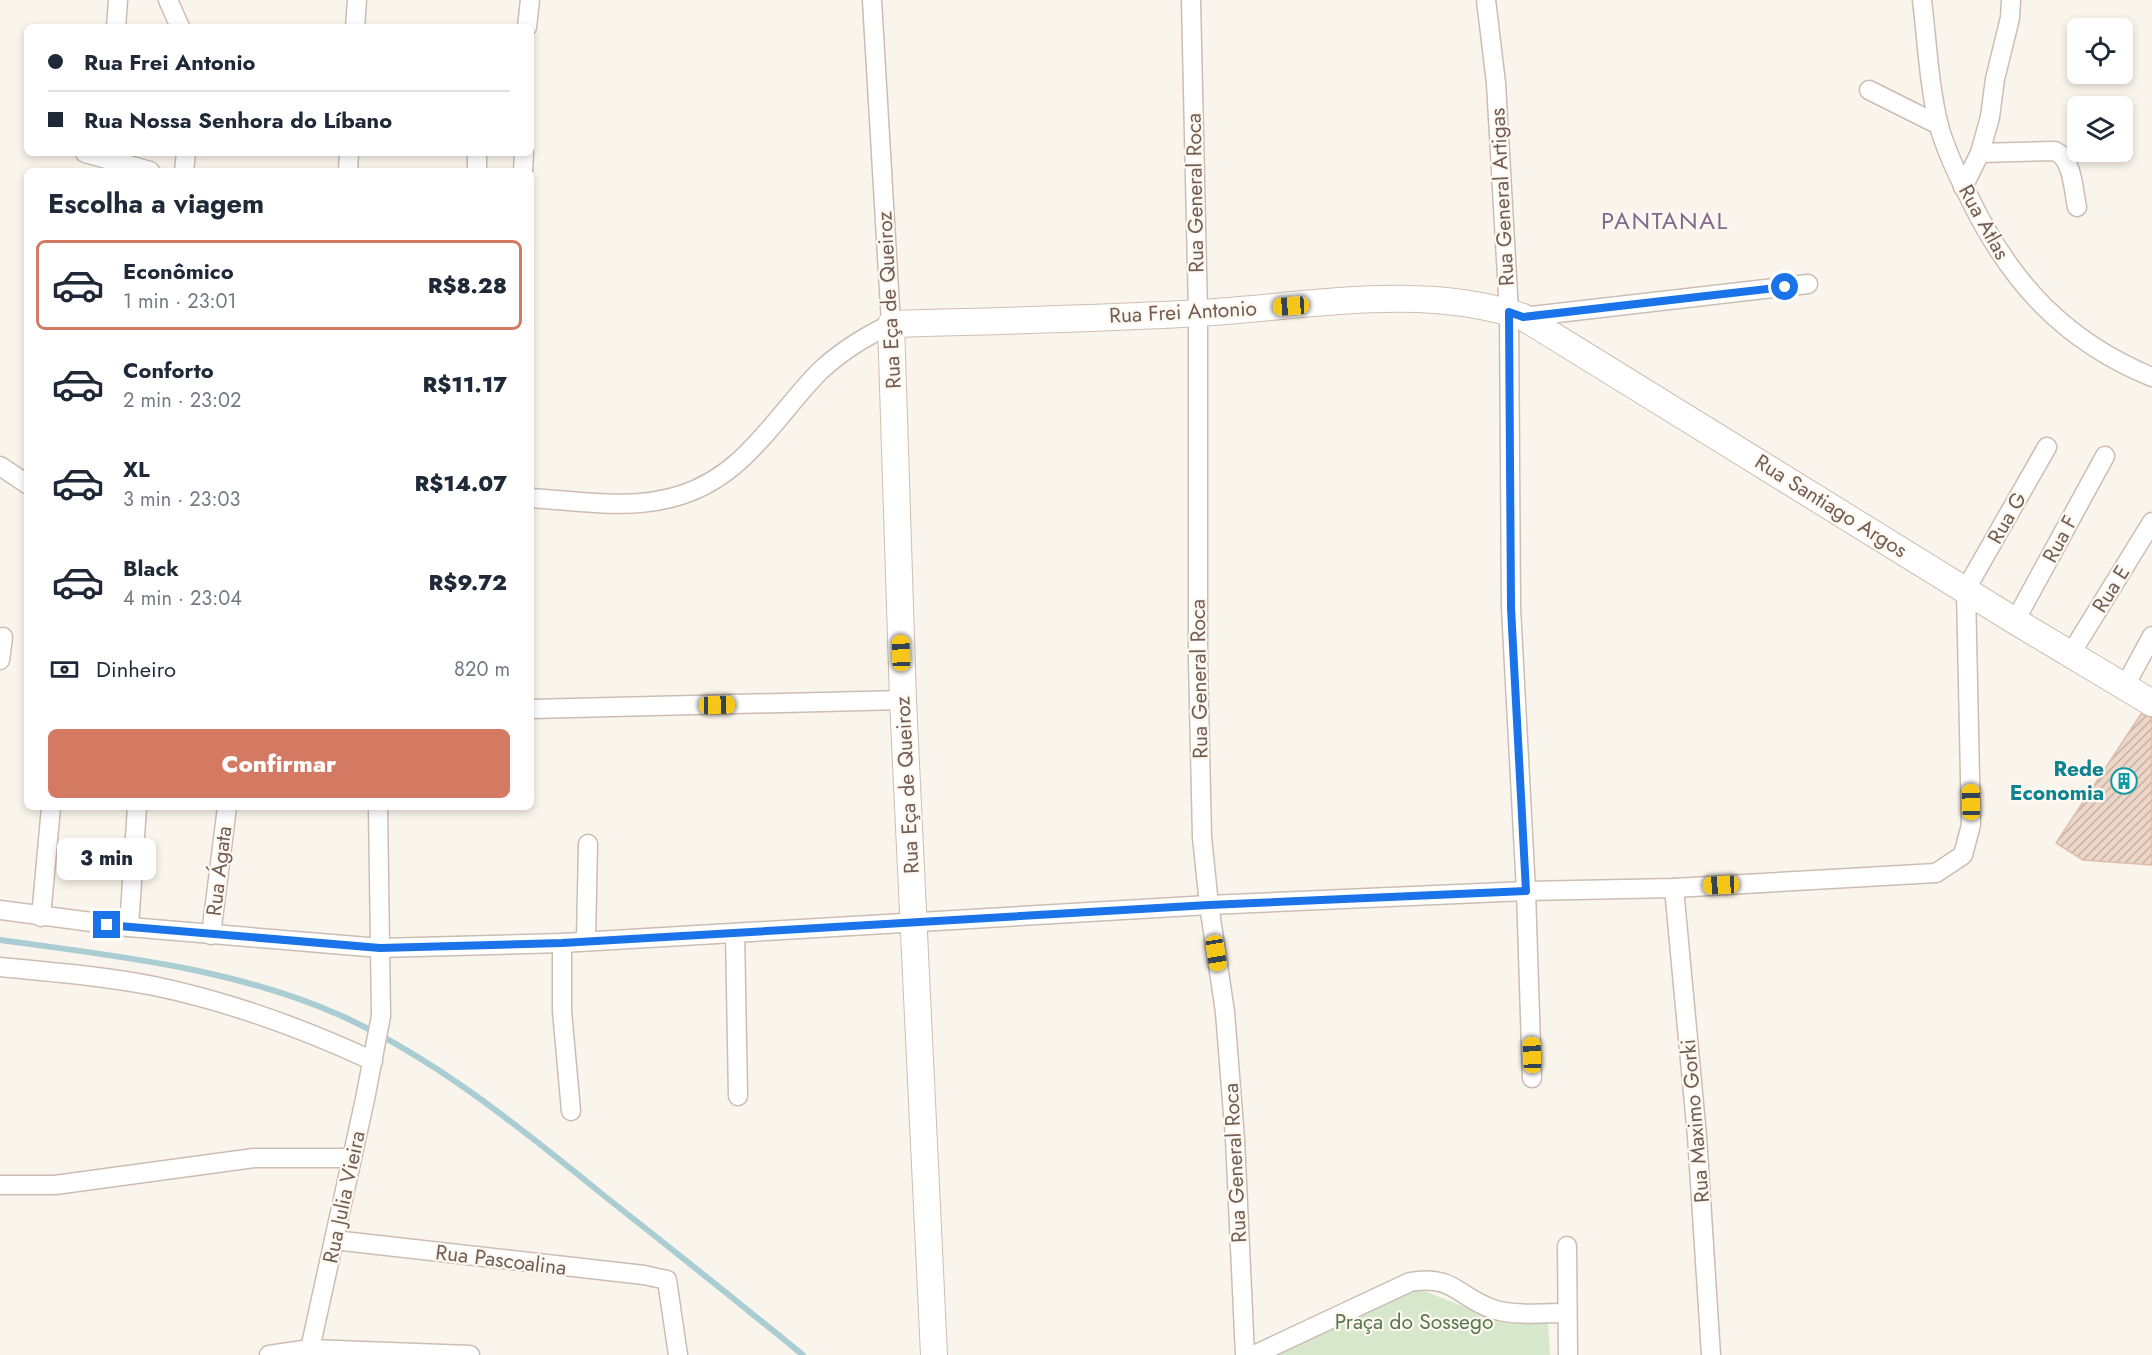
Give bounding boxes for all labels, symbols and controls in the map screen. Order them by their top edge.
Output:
map controls [2067,18,2133,162]
button: locate [2067,18,2133,84]
text: Rua Frei Antonio [84,46,256,78]
button: layers [2067,96,2133,162]
text: Rua Nossa Senhora do Líbano [84,104,392,136]
street label: Rua General Artigas [1482,107,1522,287]
street label: Rua General Roca [1179,113,1211,273]
street label: Rua Atlas [1951,179,2017,265]
text: Escolha a viagem [48,184,264,223]
district label: PANTANAL [1601,203,1729,238]
street label: Rua Eça de Queiroz [869,210,909,390]
text: Econômico [123,255,234,287]
icon: car [51,258,105,312]
text: R$8.28 [428,269,507,301]
route start [1771,273,1798,300]
text: 1 min · 23:01 [123,287,237,316]
street label: Rua Frei Antonio [1108,293,1258,331]
car [1272,296,1310,316]
text: Conforto [123,354,214,386]
icon: car [51,357,105,411]
text: R$11.17 [422,368,507,400]
text: 2 min · 23:02 [123,386,241,415]
street label: Rua Santiago Argos [1749,447,1913,565]
text: XL [123,453,150,485]
icon: car [51,456,105,510]
text: R$14.07 [415,467,507,499]
text: 3 min · 23:03 [123,485,240,514]
street label: Rua G [1980,486,2034,550]
street label: Rua F [2035,510,2085,568]
text: Black [123,552,179,584]
icon: car [51,555,105,609]
street label: Rua E [2085,560,2137,618]
text: R$9.72 [428,566,507,598]
text: 4 min · 23:04 [123,584,242,613]
street label: Rua General Roca [1183,599,1215,759]
car [891,635,911,671]
icon: cash [48,653,81,686]
text: Dinheiro [96,653,176,685]
text: 820 m [454,655,510,684]
street label: Rua Eça de Queiroz [887,695,927,875]
car [699,696,735,714]
button: Confirmar [48,729,510,798]
place label: Rede Economia [2010,754,2104,808]
building icon: Rede Economia [2109,766,2139,796]
car [1962,784,1980,820]
street label: Rua Ágata [199,824,239,918]
callout: 3 min [57,838,156,880]
text: 3 min [80,844,133,873]
car [1703,875,1739,895]
route end [93,911,120,938]
car [1204,934,1228,972]
car [1522,1037,1542,1073]
street label: Rua Maximo Gorki [1673,1038,1717,1204]
street label: Rua General Roca [1216,1082,1254,1244]
street label: Rua Julia Vieira [315,1128,373,1266]
street label: Rua Pascoalina [434,1237,568,1283]
park label: Praça do Sossego [1335,1307,1493,1337]

